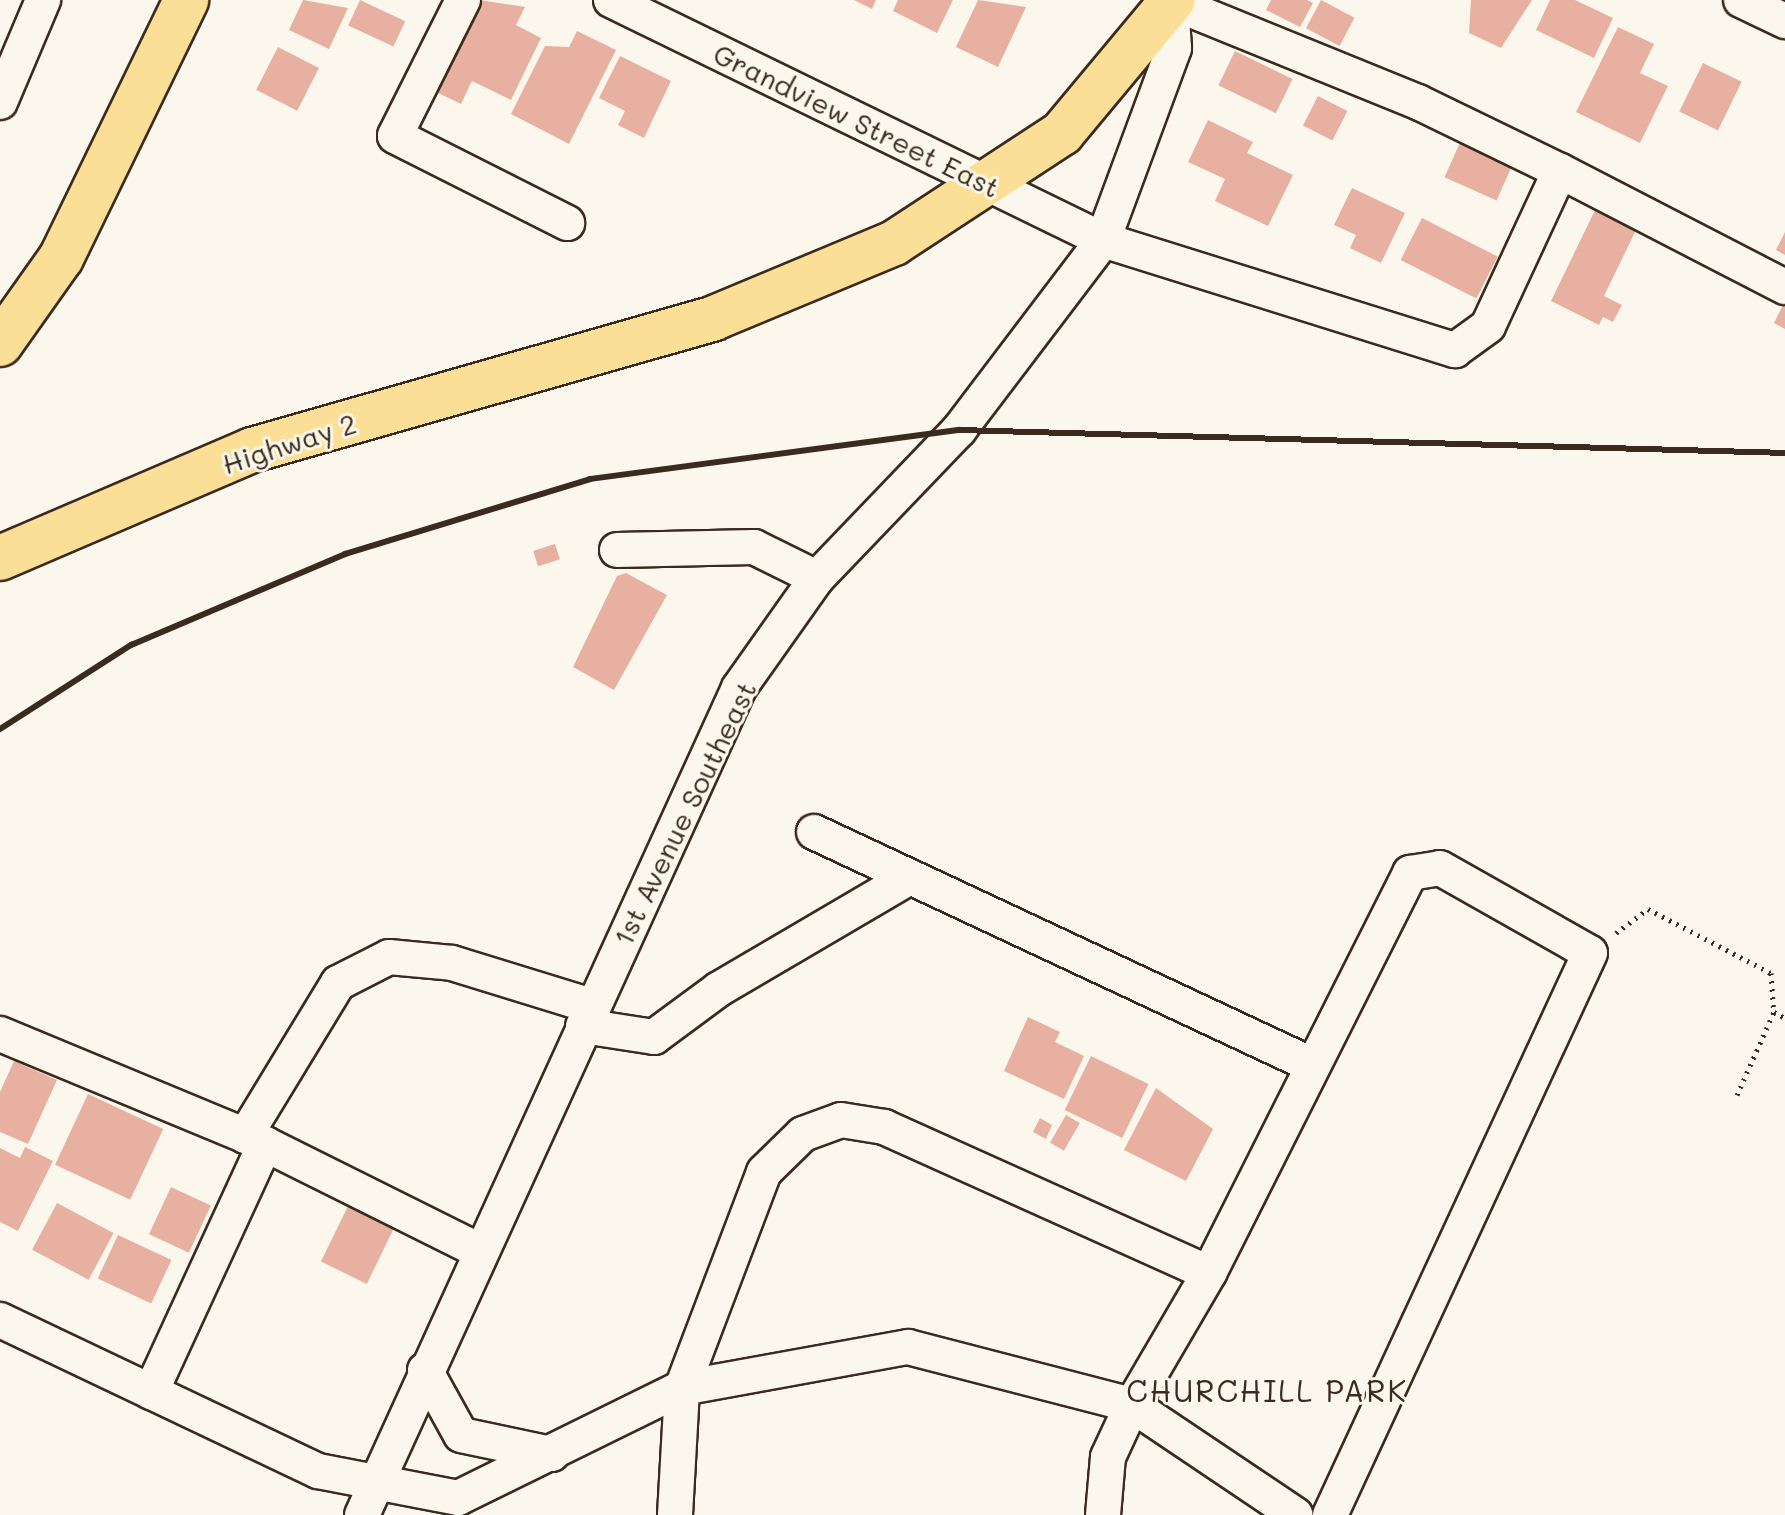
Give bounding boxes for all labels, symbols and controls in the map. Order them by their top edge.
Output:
street label: Grandview Street East [708,36,1006,204]
street label: Highway 2 [218,406,360,480]
street label: 1st Avenue Southeast [605,675,763,951]
district label: CHURCHILL PARK [1126,1372,1408,1408]

